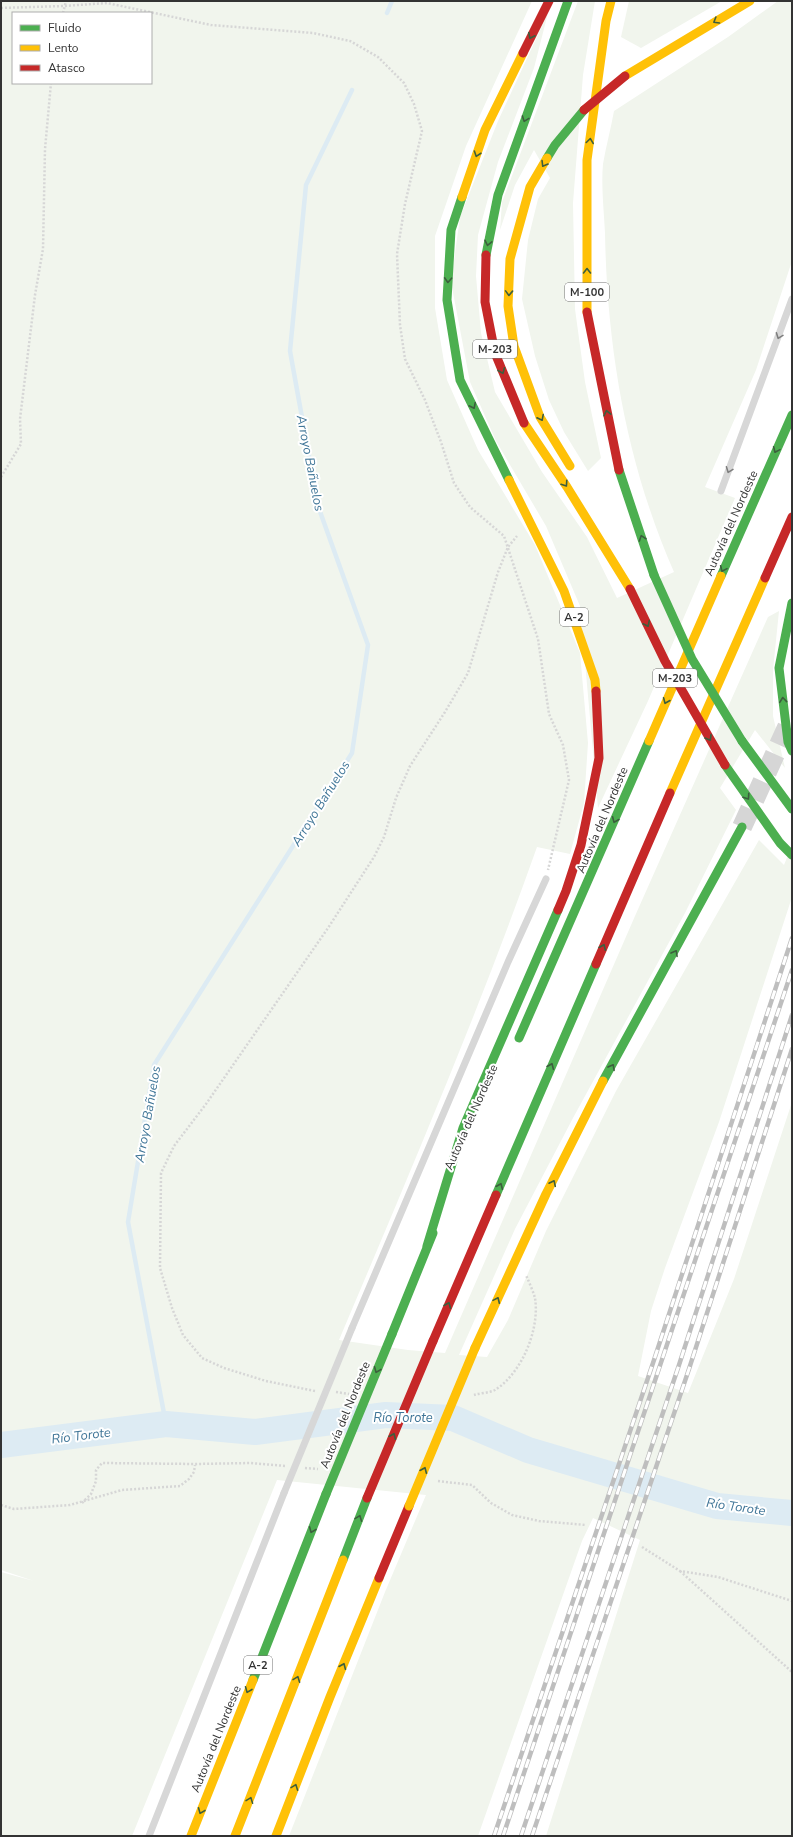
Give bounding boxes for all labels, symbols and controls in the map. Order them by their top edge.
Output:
legend [12,12,152,84]
one-way arrow [713,17,720,24]
text: Fluido [48,20,82,36]
one-way arrow [528,32,536,39]
text: Lento [48,40,79,56]
text: Atasco [48,60,85,76]
one-way arrow [522,115,530,122]
one-way arrow [585,138,594,144]
one-way arrow [473,150,482,157]
one-way arrow [542,160,549,167]
one-way arrow [484,240,492,246]
one-way arrow [583,268,591,274]
one-way arrow [444,277,453,283]
road number: M-100 [565,283,609,301]
one-way arrow [505,290,513,296]
one-way arrow [776,332,784,339]
road number: M-203 [473,340,517,358]
one-way arrow [498,367,506,374]
one-way arrow [468,401,476,409]
one-way arrow [604,410,612,416]
water label: Arroyo Bañuelos [292,413,328,513]
one-way arrow [536,414,544,421]
one-way arrow [773,446,781,454]
one-way arrow [725,467,733,474]
street label: Autovía del Nordeste [701,468,761,578]
one-way arrow [560,479,567,486]
one-way arrow [638,535,646,542]
one-way arrow [720,565,728,572]
road number: A-2 [560,608,588,626]
one-way arrow [642,620,650,627]
road number: M-203 [653,669,697,687]
one-way arrow [663,697,671,704]
one-way arrow [779,697,788,703]
one-way arrow [705,734,712,741]
water label: Arroyo Bañuelos [287,757,354,851]
street label: Autovía del Nordeste [572,764,632,876]
one-way arrow [742,793,749,800]
one-way arrow [611,817,619,824]
one-way arrow [598,943,606,951]
one-way arrow [670,950,678,958]
street label: Autovía del Nordeste [441,1062,501,1172]
one-way arrow [547,1063,555,1070]
one-way arrow [607,1064,614,1071]
water label: Arroyo Bañuelos [130,1065,165,1165]
one-way arrow [548,1179,556,1187]
one-way arrow [495,1182,503,1190]
one-way arrow [492,1297,500,1304]
one-way arrow [444,1301,452,1308]
street label: Autovía del Nordeste [316,1359,374,1471]
one-way arrow [374,1366,382,1374]
water label: Río Torote [373,1409,433,1427]
water label: Río Torote [51,1423,112,1449]
one-way arrow [388,1433,396,1441]
one-way arrow [420,1467,428,1474]
water label: Río Torote [705,1494,767,1520]
one-way arrow [355,1515,363,1522]
one-way arrow [308,1527,316,1534]
road number: A-2 [244,1656,272,1674]
one-way arrow [338,1662,346,1670]
one-way arrow [292,1675,300,1682]
street label: Autovía del Nordeste [187,1683,245,1795]
one-way arrow [245,1687,253,1694]
one-way arrow [290,1783,298,1790]
one-way arrow [245,1796,253,1803]
one-way arrow [197,1807,205,1814]

